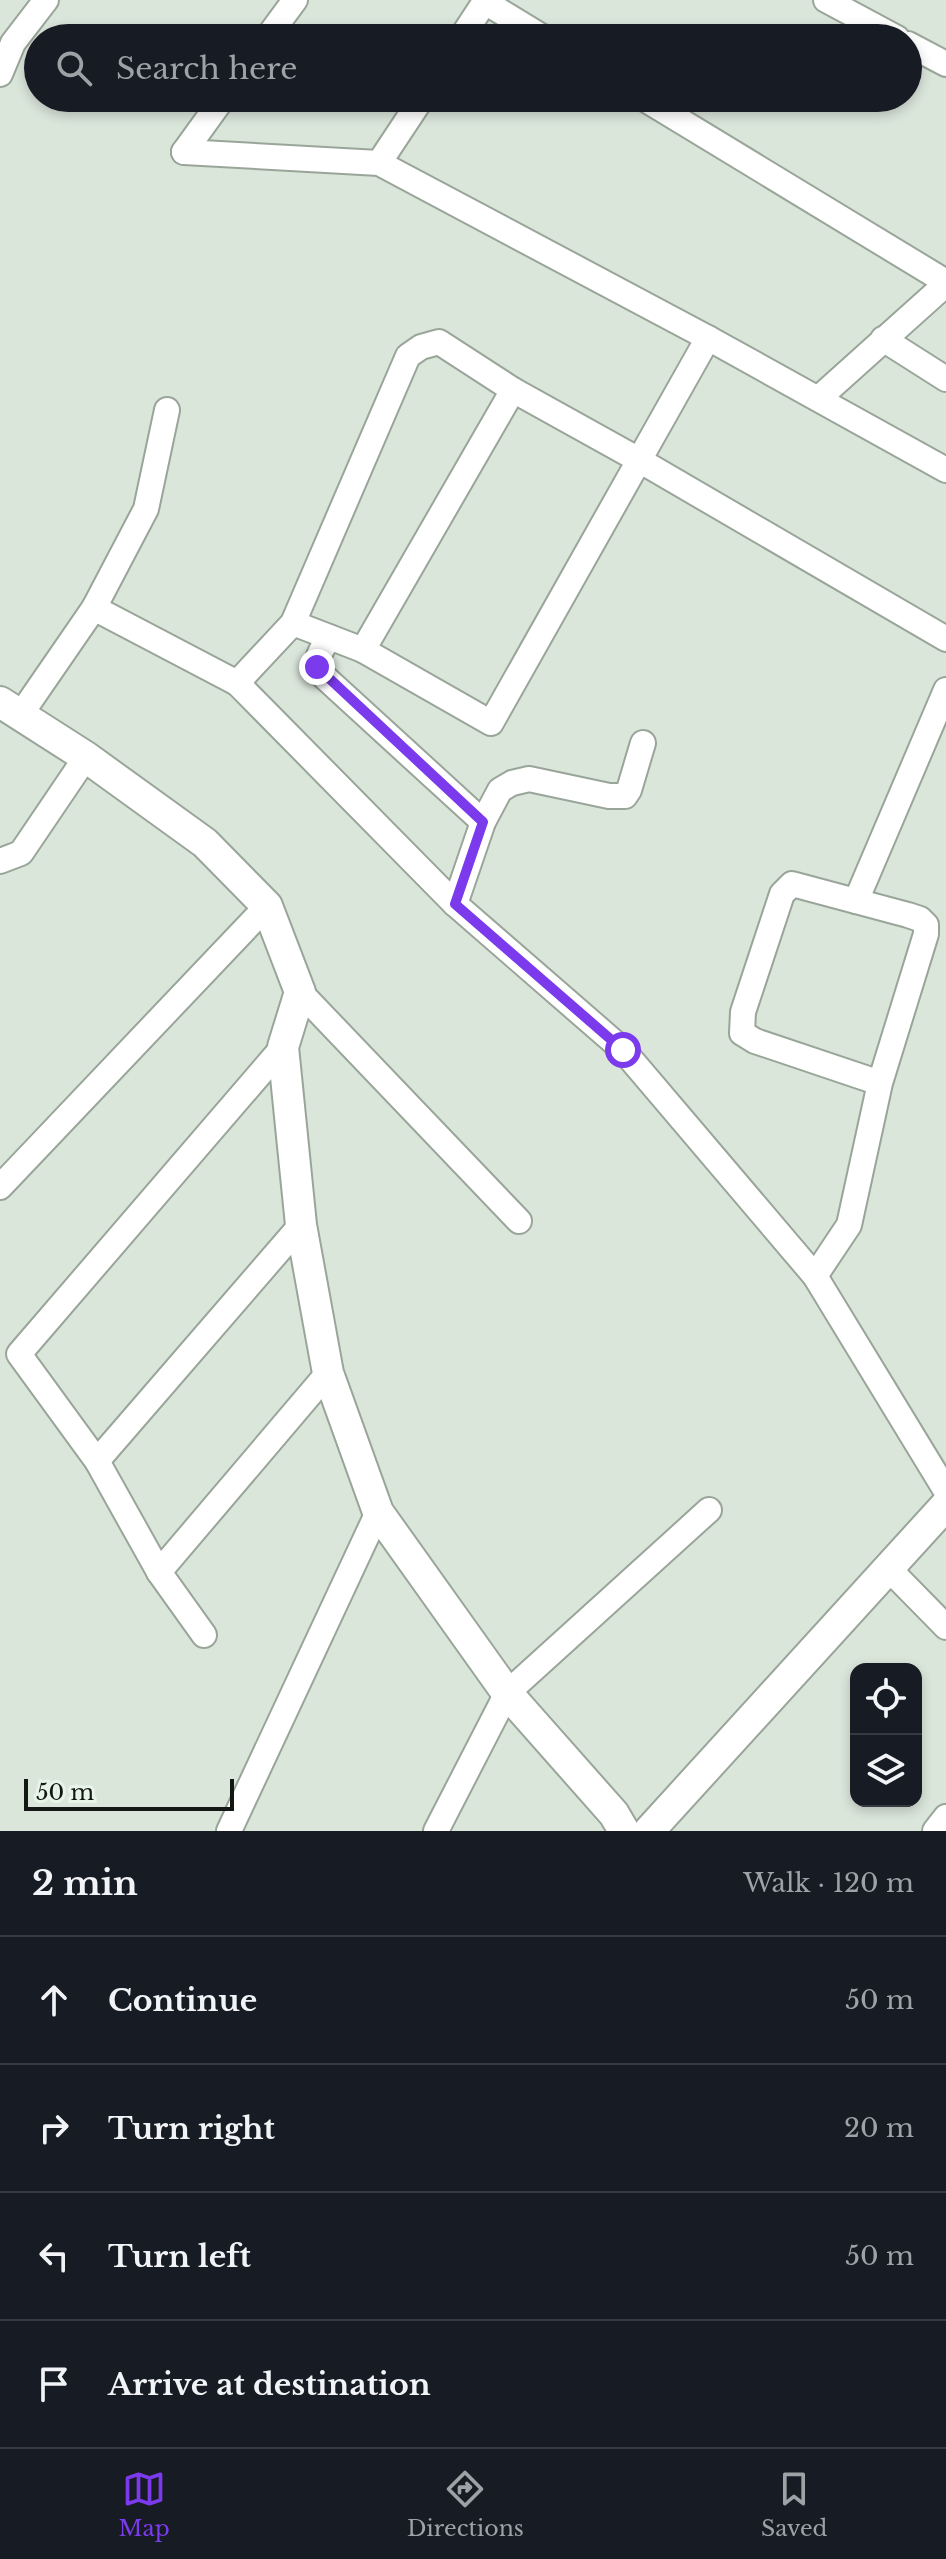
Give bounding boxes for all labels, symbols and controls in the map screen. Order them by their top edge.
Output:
search box [24,24,922,112]
icon: search [52,46,96,90]
text: Search here [116,50,297,87]
route end [299,649,335,685]
route start [605,1032,641,1068]
map controls [850,1663,922,1807]
button: locate [850,1663,922,1735]
button: layers [850,1735,922,1807]
scale bar [24,1775,234,1811]
text: 50 m [36,1779,94,1806]
text: 2 min [32,1862,138,1904]
text: Walk · 120 m [743,1867,914,1899]
icon: ahead [32,1978,76,2022]
text: Continue [108,1982,257,2019]
text: 50 m [845,1984,914,2016]
icon: right [32,2106,76,2150]
text: Turn right [108,2110,275,2147]
text: 20 m [844,2112,914,2144]
icon: left [32,2234,76,2278]
text: Turn left [108,2238,251,2275]
text: 50 m [845,2240,914,2272]
icon: arrive [32,2362,76,2406]
text: Arrive at destination [108,2366,431,2403]
tab: Map [119,2467,170,2542]
tab: Directions [407,2467,524,2542]
tab: Saved [761,2467,827,2542]

